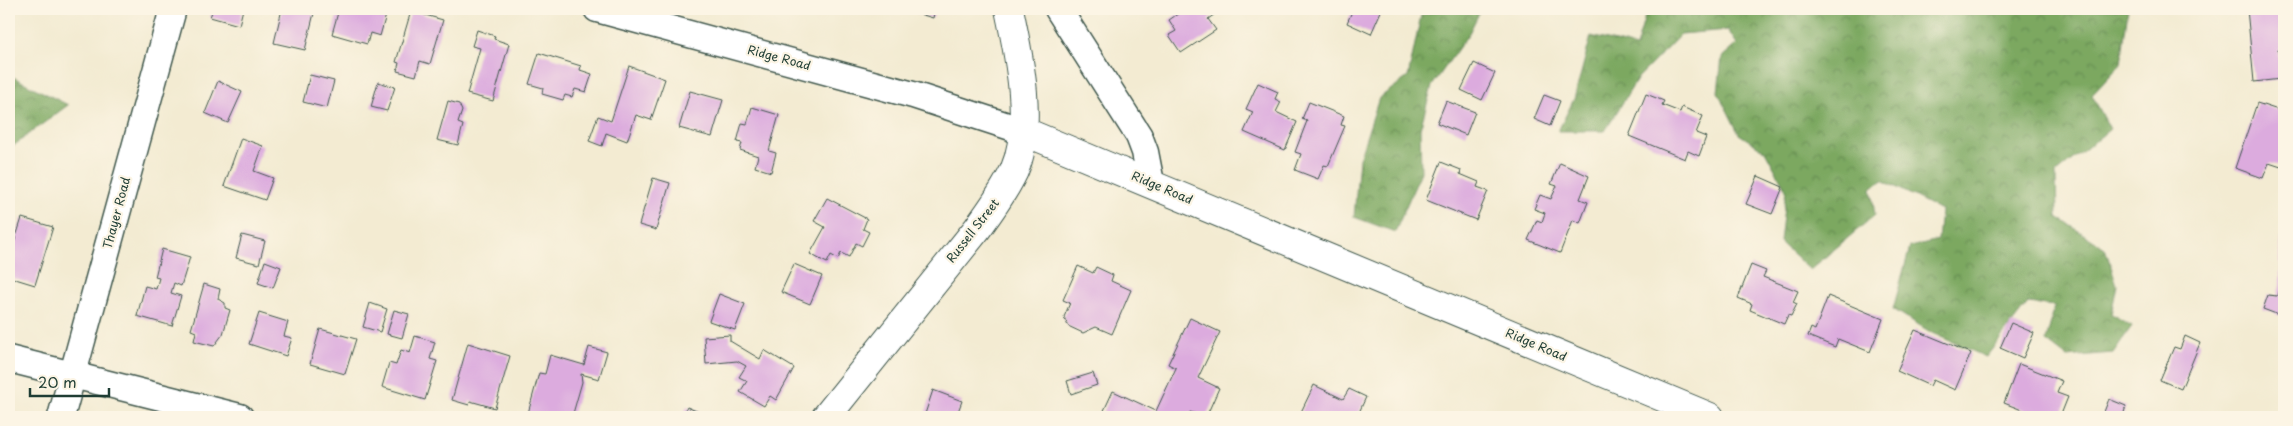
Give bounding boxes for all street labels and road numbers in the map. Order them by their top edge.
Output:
street label: Ridge Road [746,40,813,74]
street label: Ridge Road [1129,166,1196,208]
street label: Thayer Road [98,175,134,251]
street label: Russell Street [941,194,1003,266]
street label: Ridge Road [1503,323,1570,365]

